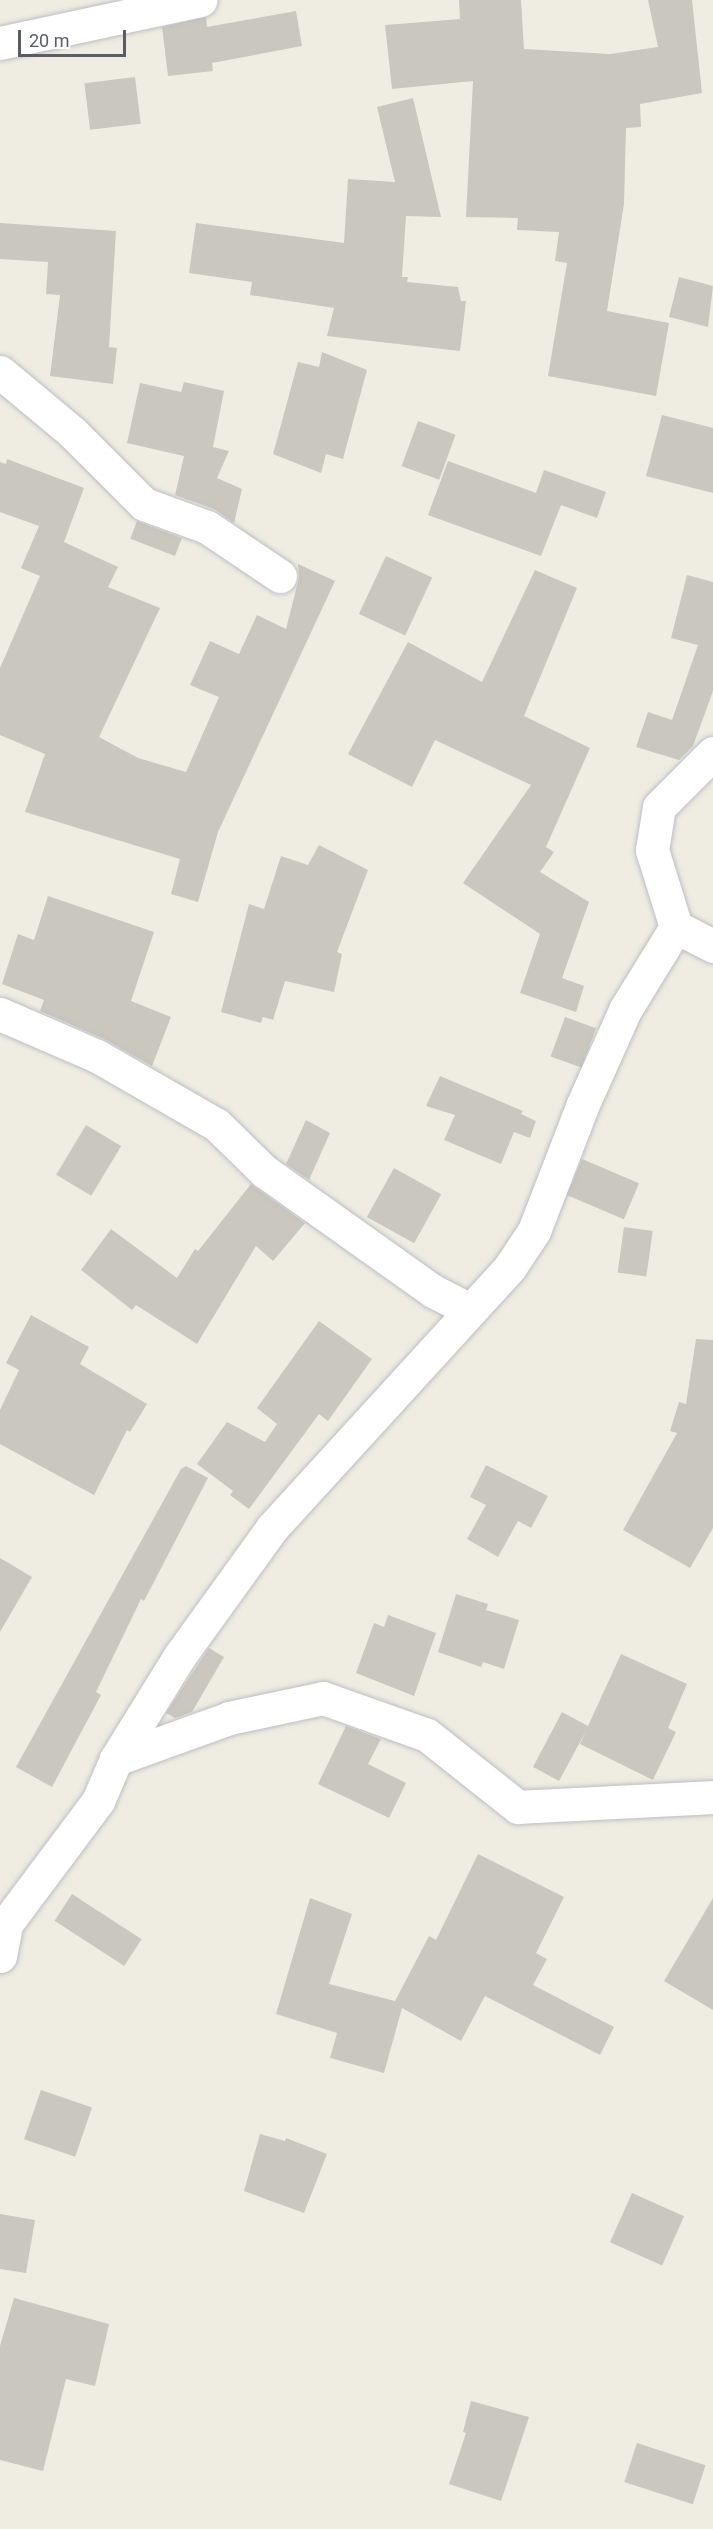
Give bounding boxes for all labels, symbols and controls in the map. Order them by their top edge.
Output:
scale bar [21,18,129,56]
text: 20 m [29,30,69,51]

